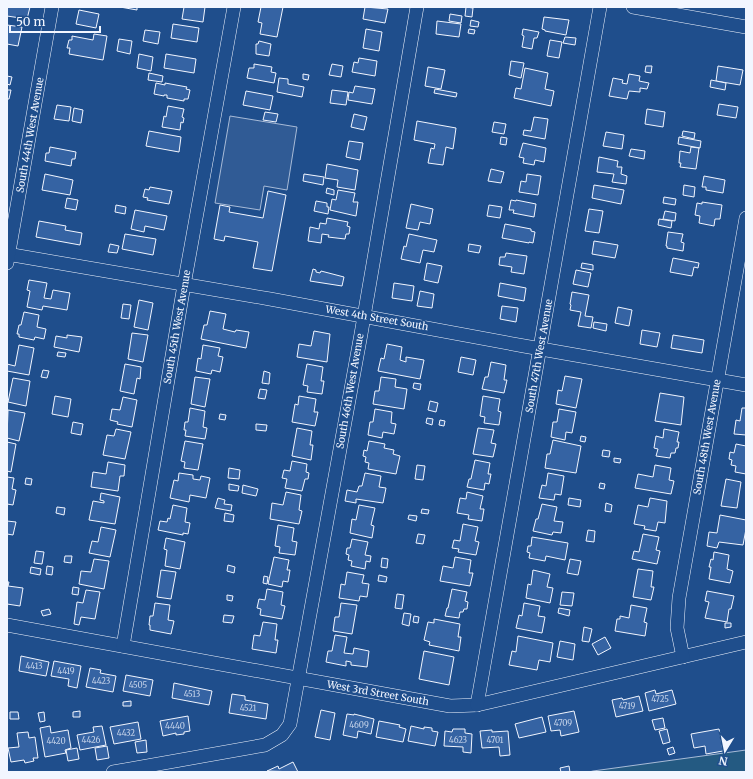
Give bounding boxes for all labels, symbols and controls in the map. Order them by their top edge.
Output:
scale bar [10,8,100,34]
text: 50 m [16,14,45,29]
street label: South 44th West Avenue [13,76,47,194]
street label: South 45th West Avenue [161,269,193,385]
street label: South 47th West Avenue [523,298,555,414]
street label: West 4th Street South [324,302,430,334]
street label: South 46th West Avenue [333,332,367,450]
street label: South 48th West Avenue [690,378,724,496]
house number: 4413 [25,661,43,671]
house number: 4419 [57,666,75,676]
house number: 4423 [92,676,111,686]
street label: West 3rd Street South [325,677,430,708]
house number: 4505 [129,680,148,690]
house number: 4513 [184,689,201,699]
house number: 4725 [651,694,669,704]
house number: 4719 [619,701,635,711]
house number: 4521 [240,703,257,713]
house number: 4709 [554,718,572,728]
house number: 4609 [349,720,369,730]
house number: 4440 [165,721,185,731]
house number: 4432 [117,728,135,738]
north arrow [705,731,745,771]
house number: 4426 [82,735,101,745]
house number: 4623 [449,735,468,745]
house number: 4701 [487,735,504,745]
house number: 4420 [46,736,66,746]
text: N [717,753,729,768]

